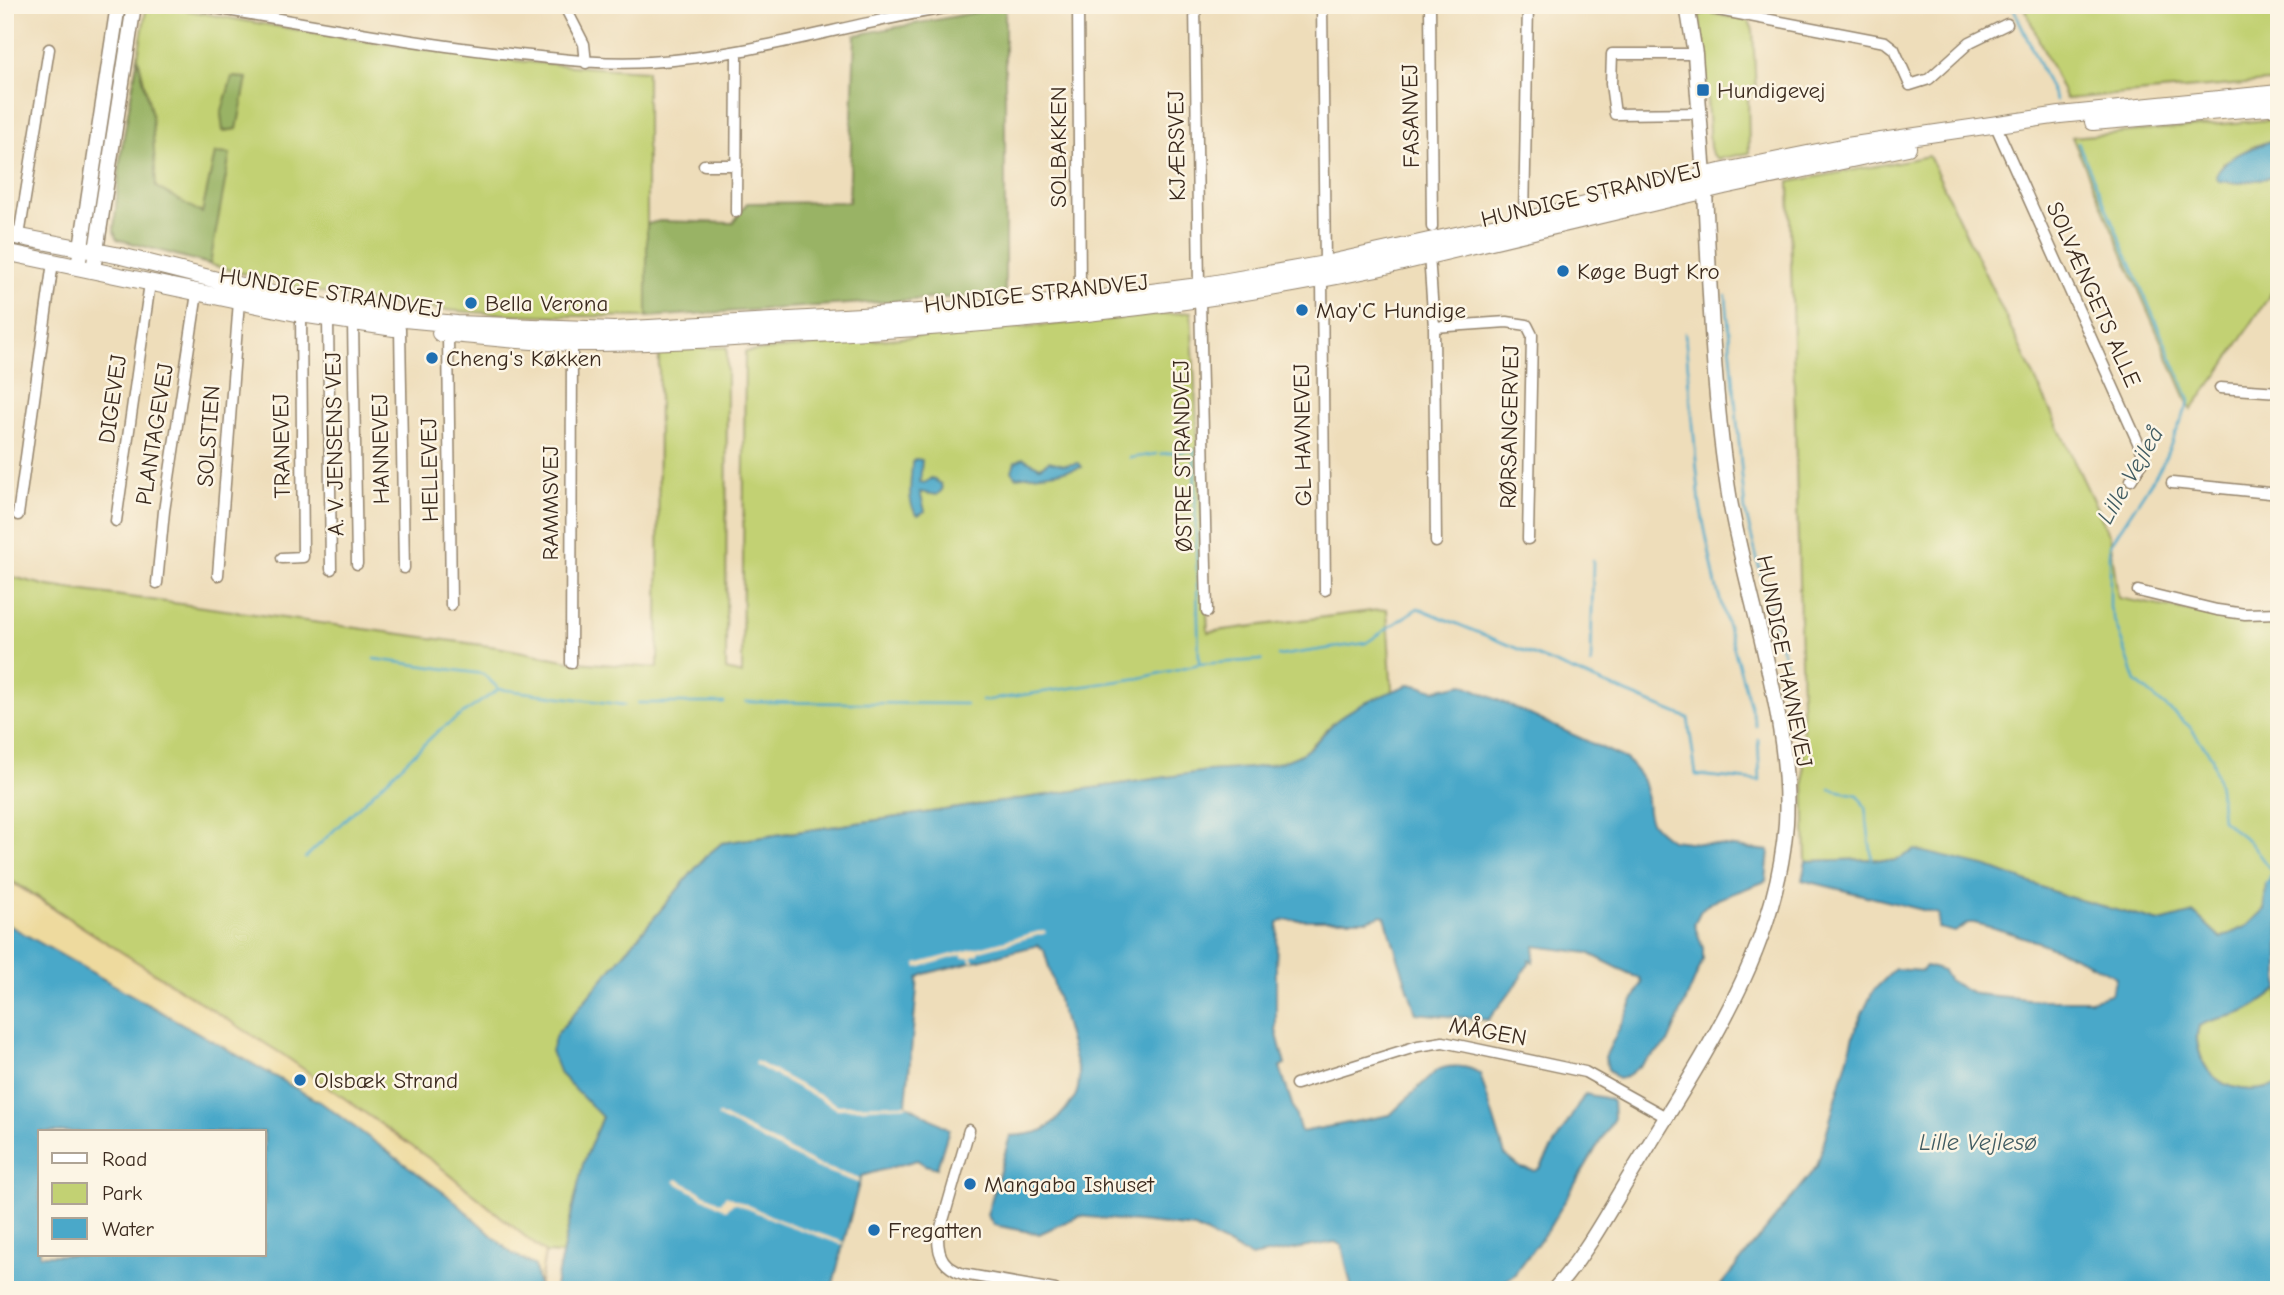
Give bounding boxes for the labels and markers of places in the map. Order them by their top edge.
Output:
place label: Hundigevej [1717,77,1825,104]
marker: Hundigevej [1695,82,1711,98]
place label: Køge Bugt Kro [1577,258,1720,285]
marker: Køge Bugt Kro [1555,263,1571,279]
place label: Bella Verona [485,290,608,317]
marker: Bella Verona [463,295,479,311]
place label: May'C Hundige [1316,297,1466,324]
marker: May'C Hundige [1294,302,1310,318]
place label: Cheng's Køkken [446,345,602,372]
marker: Cheng's Køkken [424,350,440,366]
place label: Olsbæk Strand [314,1067,458,1094]
marker: Olsbæk Strand [292,1072,308,1088]
place label: Mangaba Ishuset [984,1171,1155,1198]
marker: Mangaba Ishuset [962,1176,978,1192]
place label: Fregatten [888,1217,982,1244]
marker: Fregatten [866,1222,882,1238]

